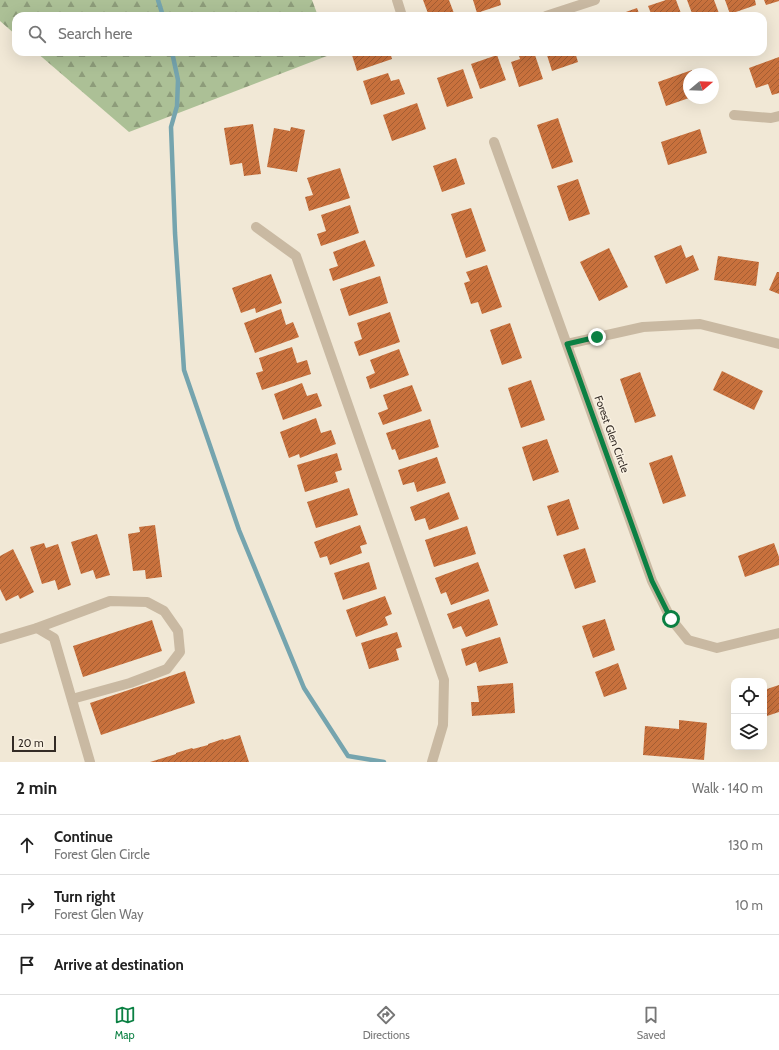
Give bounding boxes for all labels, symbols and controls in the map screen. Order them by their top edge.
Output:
search box [12,12,767,56]
icon: search [26,23,48,45]
text: Search here [58,25,133,43]
north arrow [683,68,719,104]
route end [588,328,606,346]
street label: Forest Glen Circle [592,394,633,475]
route start [662,610,680,628]
map controls [731,678,767,750]
button: locate [731,678,767,714]
button: layers [731,714,767,750]
scale bar [12,734,56,753]
text: 20 m [18,736,44,750]
text: 2 min [16,778,57,798]
text: Walk · 140 m [692,780,763,796]
text: Continue [54,828,113,846]
icon: ahead [16,834,38,856]
text: 130 m [728,837,763,853]
text: Forest Glen Circle [54,846,150,862]
text: Turn right [54,888,115,906]
icon: right [16,894,38,916]
text: 10 m [735,897,763,913]
text: Forest Glen Way [54,906,144,922]
icon: arrive [16,954,38,976]
text: Arrive at destination [54,956,184,974]
tab: Map [114,1004,136,1042]
tab: Directions [363,1004,410,1042]
tab: Saved [637,1004,665,1042]

